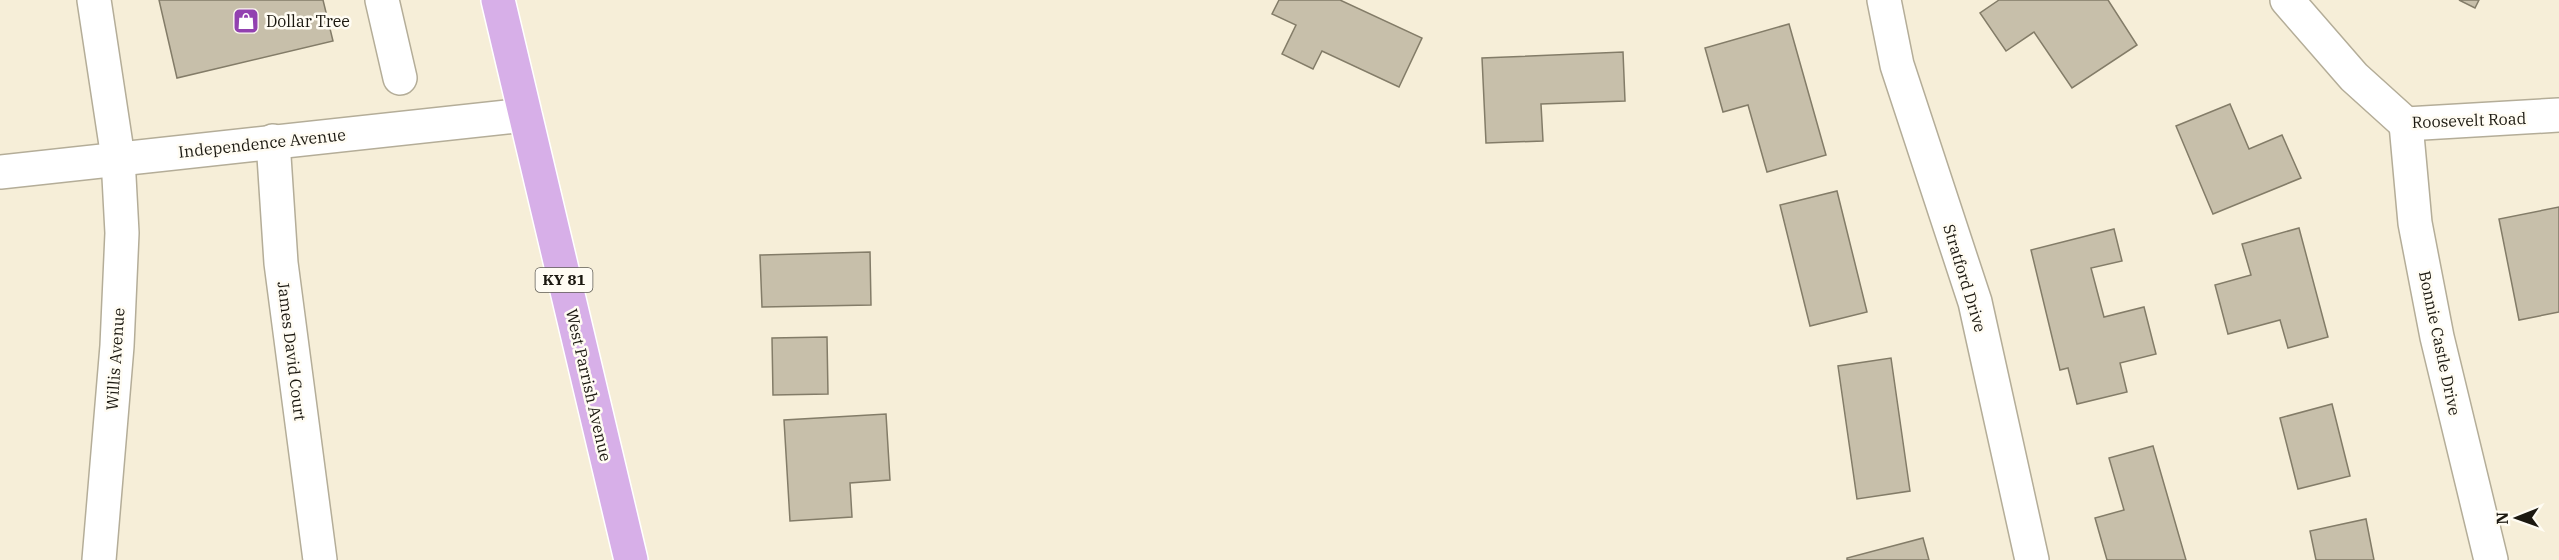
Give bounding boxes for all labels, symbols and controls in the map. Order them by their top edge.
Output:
shop icon: Dollar Tree [231,6,261,36]
place label: Dollar Tree [266,11,350,31]
street label: Roosevelt Road [2411,108,2527,132]
street label: Independence Avenue [177,124,347,162]
street label: Stratford Drive [1939,222,1991,334]
road number: KY 81 [536,268,592,292]
street label: Bonnie Castle Drive [2415,269,2465,417]
street label: James David Court [274,280,311,422]
street label: Willis Avenue [101,307,129,411]
street label: West Parrish Avenue [562,307,616,463]
north arrow [2487,488,2547,548]
text: N [2492,512,2512,525]

